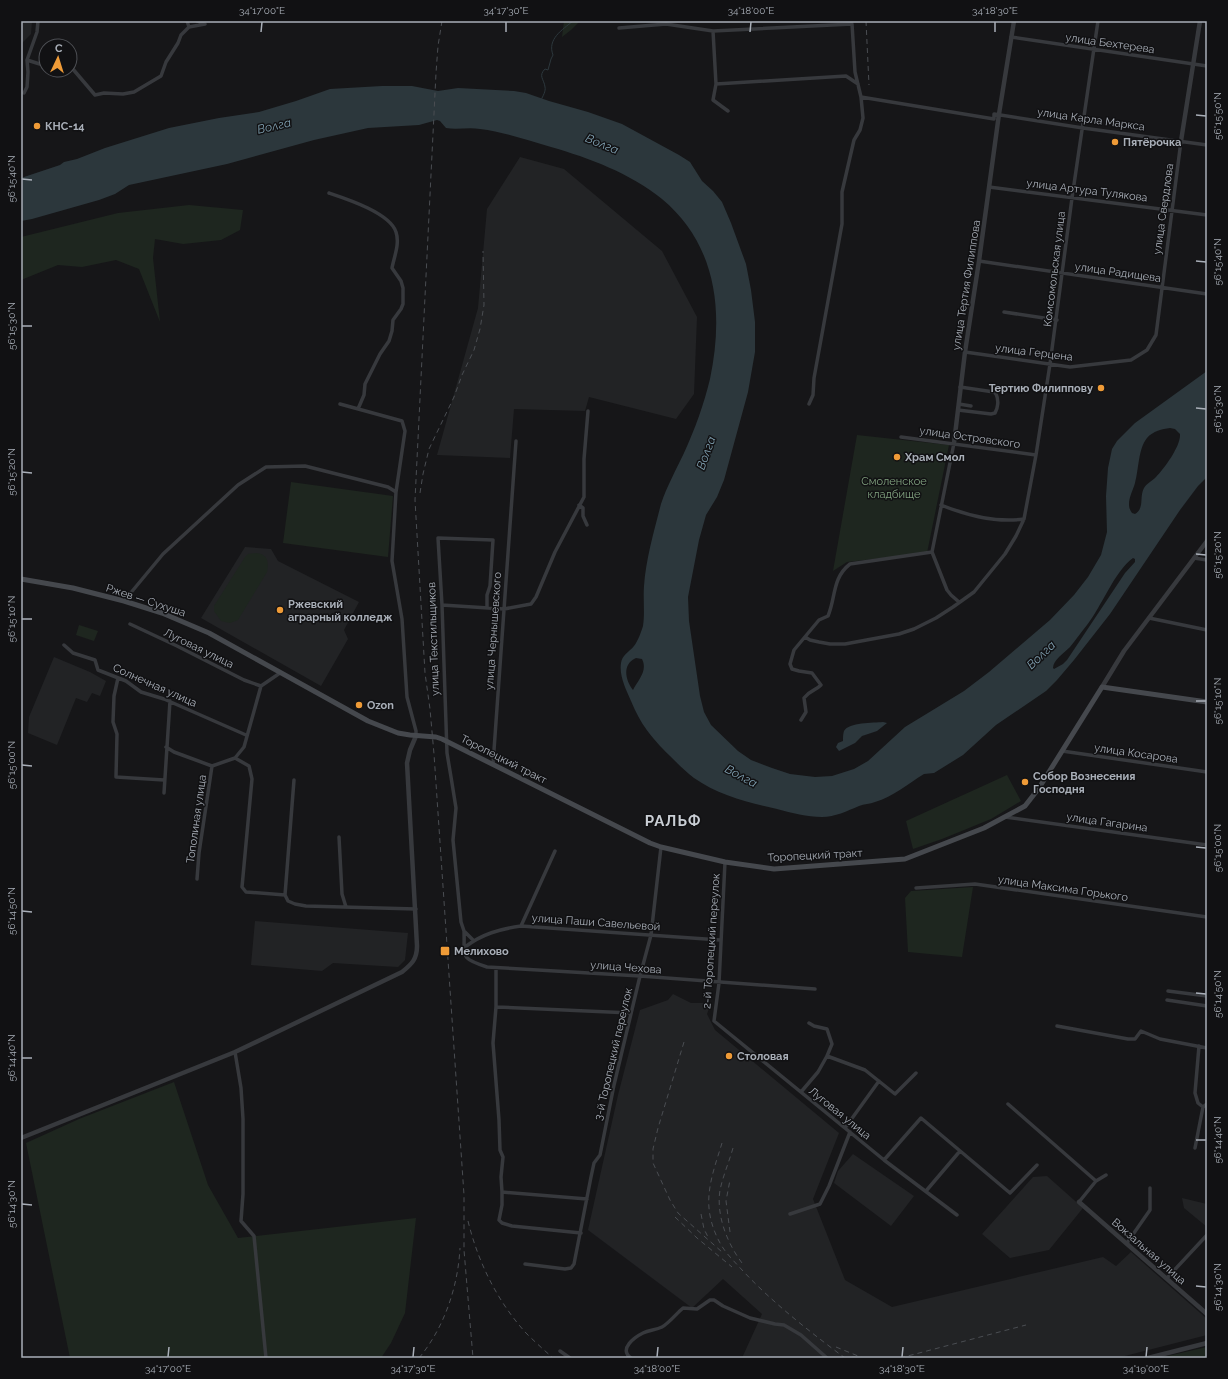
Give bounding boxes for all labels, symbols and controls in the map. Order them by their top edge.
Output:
text: 34°17'00"E [239,5,285,16]
text: 34°17'30"E [483,5,529,16]
text: 34°18'00"E [728,5,774,16]
text: 34°18'30"E [972,5,1018,16]
street label: улица Бехтерева [1064,31,1155,56]
north arrow [38,38,78,78]
text: С [54,42,63,55]
text: 56°15'50"N [1212,92,1223,140]
street label: улица Карла Маркса [1036,106,1146,133]
water label: Волга [256,115,292,137]
place label: КНС-14 [45,120,85,133]
marker: КНС-14 [32,121,42,131]
water label: Волга [583,131,621,157]
place label: Пятёрочка [1123,136,1181,149]
marker: Пятёрочка [1110,137,1120,147]
text: 56°15'40"N [6,155,17,203]
street label: улица Свердлова [1151,163,1176,255]
street label: улица Артура Тулякова [1026,177,1148,204]
street label: Комсомольская улица [1041,211,1068,328]
street label: улица Тертия Филиппова [950,219,983,351]
text: 56°15'40"N [1212,238,1223,286]
street label: улица Радищева [1074,260,1162,285]
text: 56°15'30"N [6,302,17,350]
street label: улица Герцена [994,341,1073,364]
place label: Тертию Филиппову [989,382,1093,395]
marker: Тертию Филиппову [1096,383,1106,393]
text: 56°15'30"N [1212,385,1223,433]
street label: улица Островского [919,424,1022,451]
water label: Волга [694,434,718,472]
text: 56°15'20"N [6,448,17,496]
place label: Храм Смол [904,451,965,464]
marker: Храм Смол [892,452,902,462]
park label: Смоленское кладбище [861,475,927,501]
text: 56°15'20"N [1212,531,1223,579]
street label: улица Чернышевского [483,571,504,690]
street label: Ржев — Сухуша [104,581,187,620]
street label: улица Текстильщиков [425,582,442,696]
text: 56°15'10"N [6,596,17,642]
place label: Ржевский аграрный колледж [288,598,393,624]
marker: Ржевский аграрный колледж [275,605,285,615]
street label: Луговая улица [162,626,236,671]
water label: Волга [1024,638,1058,672]
street label: Солнечная улица [111,661,199,710]
text: 56°15'10"N [1212,678,1223,724]
place label: Ozon [367,699,394,712]
marker: Ozon [354,700,364,710]
street label: Торопецкий тракт [458,732,550,787]
text: 56°15'00"N [6,741,17,789]
street label: улица Косарова [1093,741,1179,766]
water label: Волга [723,762,759,790]
place label: Собор Вознесения Господня [1033,770,1135,796]
street label: Тополиная улица [184,774,209,864]
marker: Собор Вознесения Господня [1020,777,1030,787]
street label: улица Гагарина [1066,810,1148,835]
district label: РАЛЬФ [645,812,701,830]
text: 56°15'00"N [1212,824,1223,872]
street label: Торопецкий тракт [767,846,864,864]
street label: 2-й Торопецкий переулок [700,873,723,1009]
street label: улица Максима Горького [997,873,1129,904]
text: 56°14'50"N [6,887,17,935]
street label: улица Паши Савельевой [531,912,661,933]
marker: Мелихово [439,945,451,957]
place label: Мелихово [454,945,509,958]
street label: улица Чехова [590,959,662,976]
text: 56°14'50"N [1212,970,1223,1018]
street label: 3-й Торопецкий переулок [592,986,635,1122]
text: 56°14'40"N [6,1034,17,1082]
place label: Столовая [737,1050,789,1063]
marker: Столовая [724,1051,734,1061]
street label: Луговая улица [806,1084,873,1142]
text: 56°14'40"N [1212,1116,1223,1164]
text: 56°14'30"N [6,1180,17,1228]
street label: Вокзальная улица [1109,1216,1188,1287]
text: 56°14'30"N [1212,1263,1223,1311]
text: 34°17'00"E [145,1363,191,1374]
text: 34°17'30"E [390,1363,436,1374]
text: 34°18'00"E [634,1363,680,1374]
text: 34°18'30"E [879,1363,925,1374]
text: 34°19'00"E [1123,1363,1169,1374]

